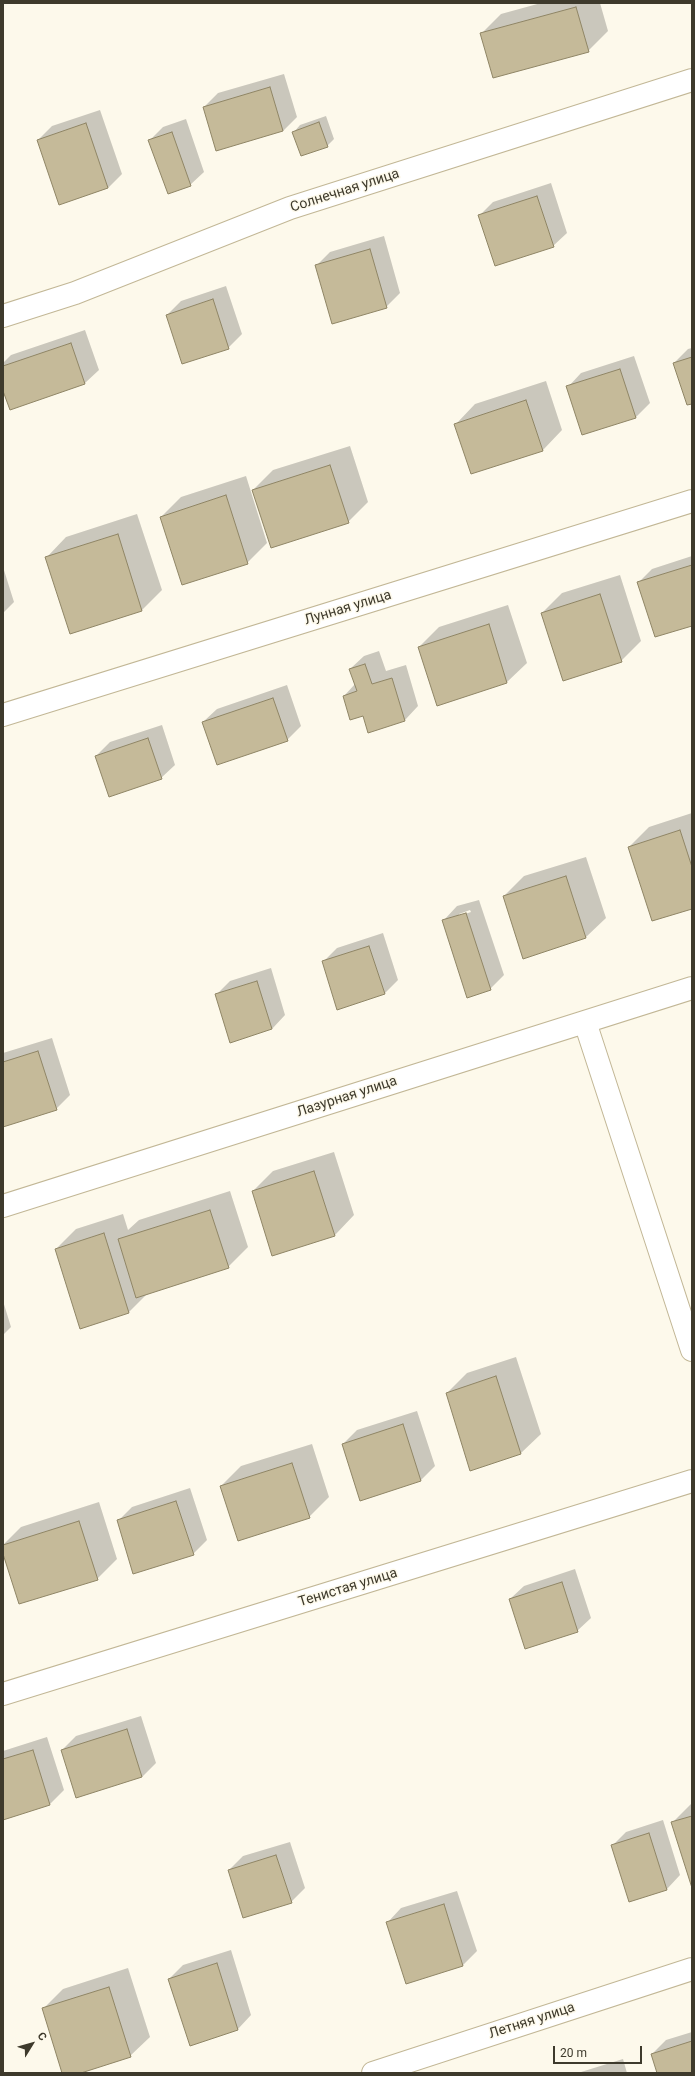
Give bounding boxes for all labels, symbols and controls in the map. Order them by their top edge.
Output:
street label: Солнечная улица [288,165,402,217]
street label: Лунная улица [303,587,393,629]
street label: Лазурная улица [295,1073,399,1121]
street label: Тенистая улица [297,1565,399,1611]
street label: Летняя улица [487,1999,577,2043]
north arrow [12,2024,52,2064]
text: С [35,2030,49,2043]
scale bar [555,2038,644,2064]
text: 20 m [560,2046,587,2060]

